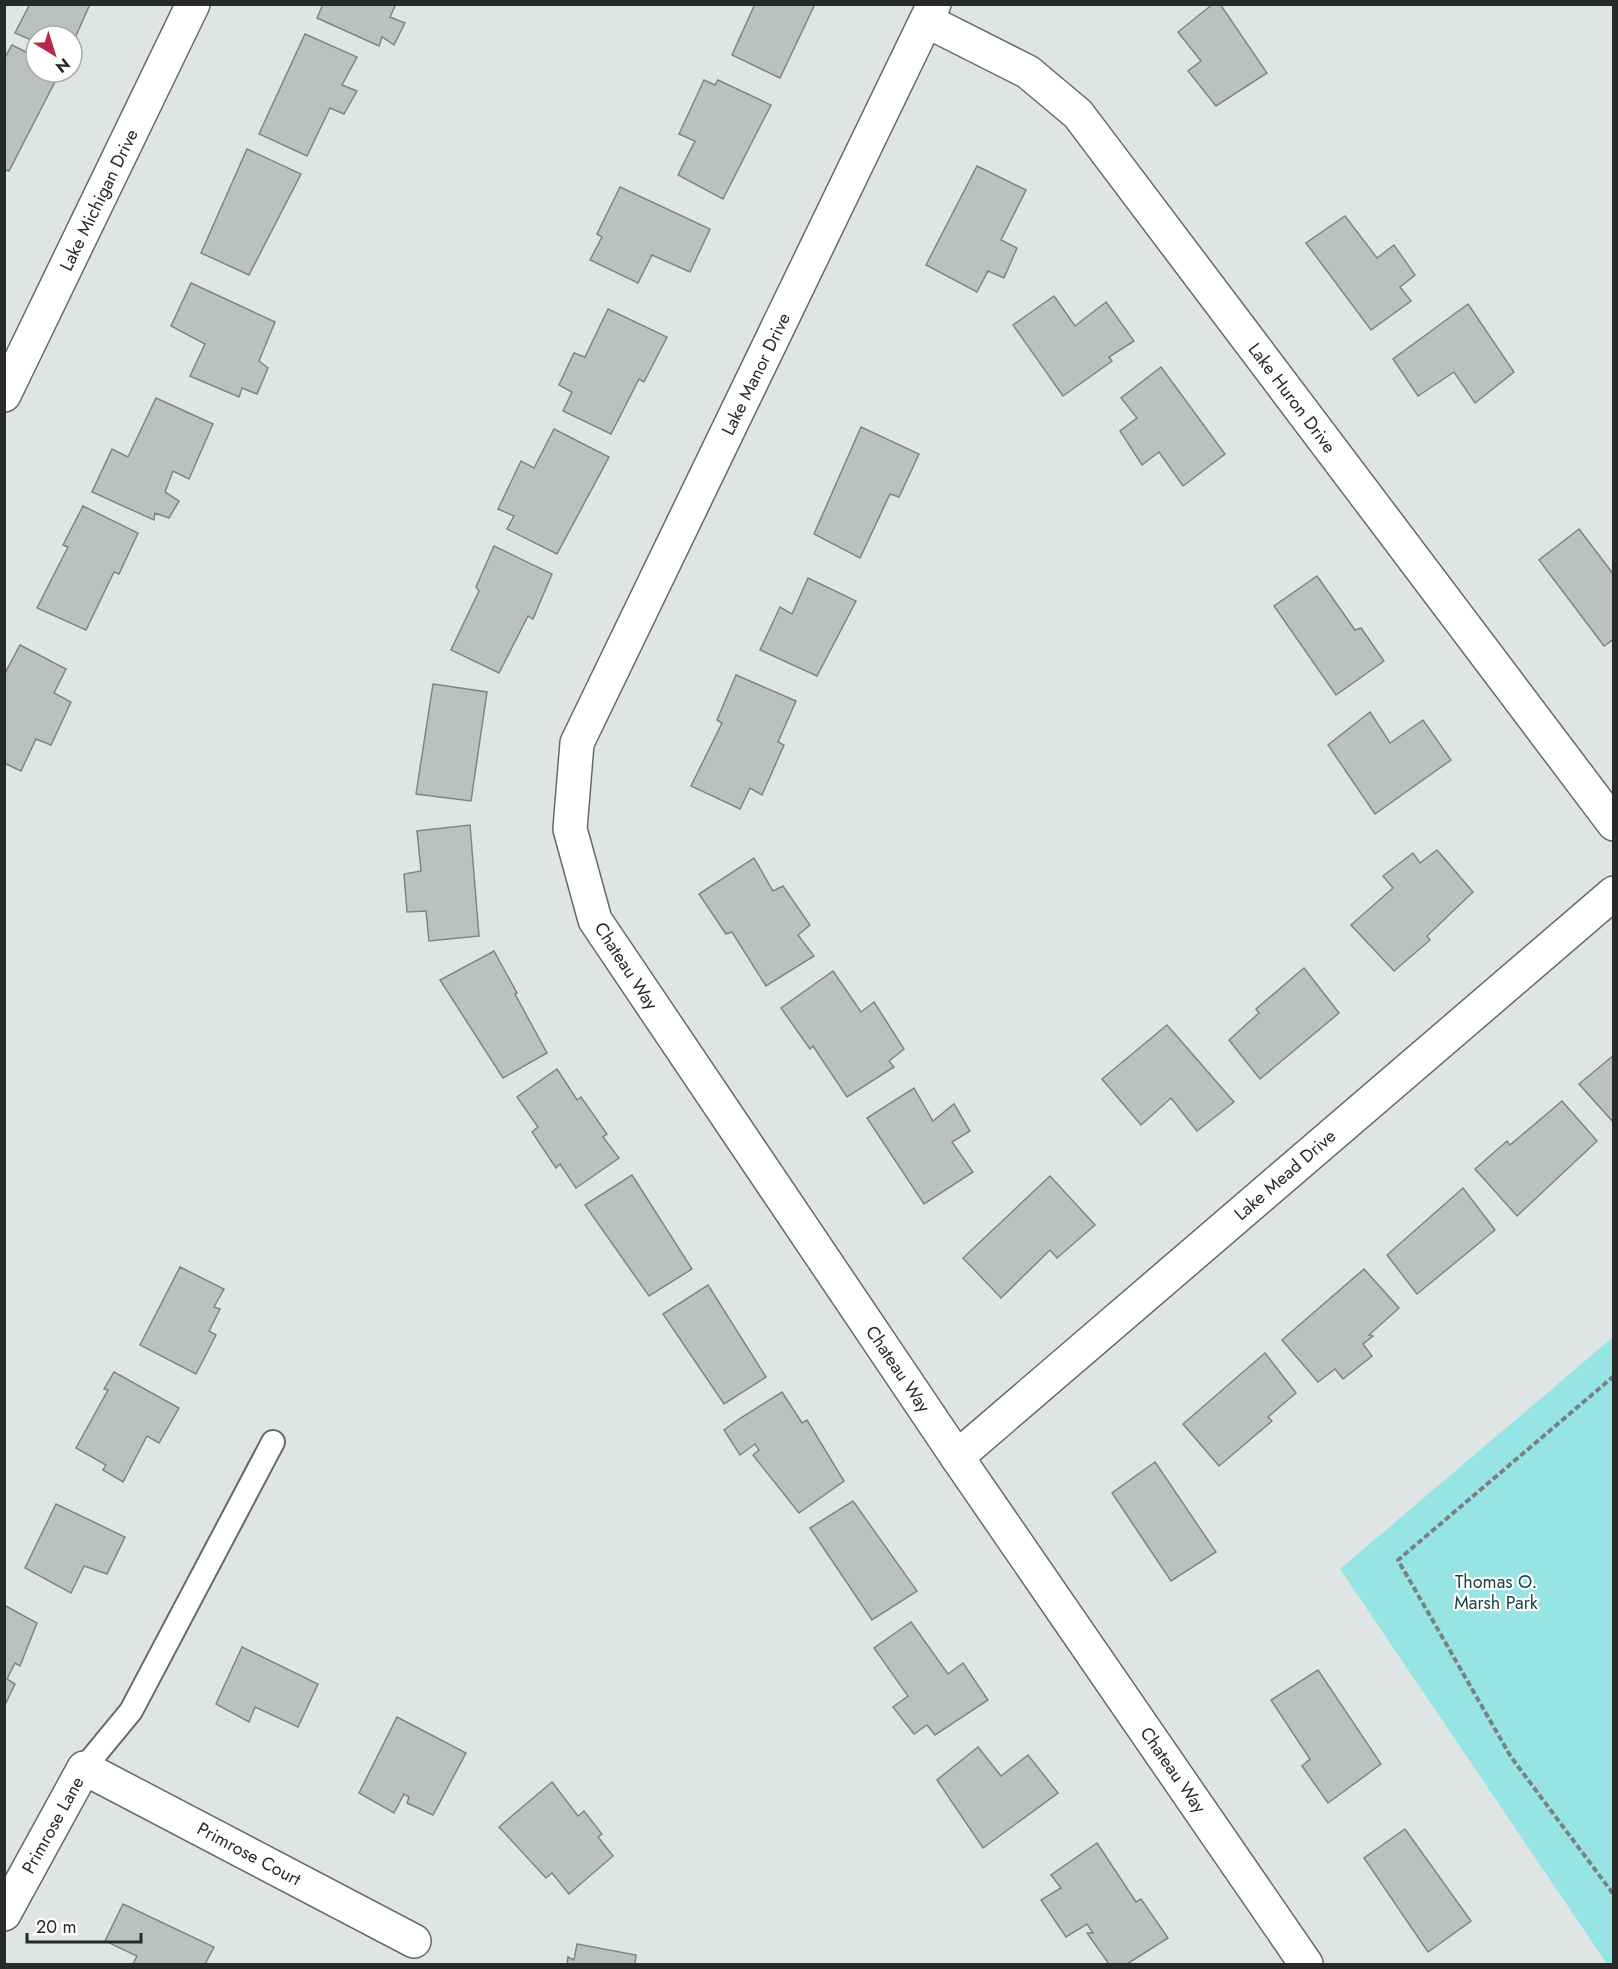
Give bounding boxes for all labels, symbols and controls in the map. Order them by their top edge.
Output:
north arrow [24,24,84,84]
text: N [51,52,75,78]
street label: Lake Michigan Drive [53,125,145,275]
street label: Lake Manor Drive [715,308,797,440]
street label: Lake Huron Drive [1242,337,1342,459]
street label: Chateau Way [588,917,664,1015]
street label: Lake Mead Drive [1228,1123,1342,1227]
street label: Chateau Way [859,1320,937,1418]
park label: Thomas O. Marsh Park [1454,1569,1538,1616]
street label: Chateau Way [1134,1722,1212,1818]
street label: Primrose Lane [16,1772,90,1878]
street label: Primrose Court [192,1816,306,1893]
scale bar [27,1906,141,1944]
text: 20 m [36,1914,76,1940]

